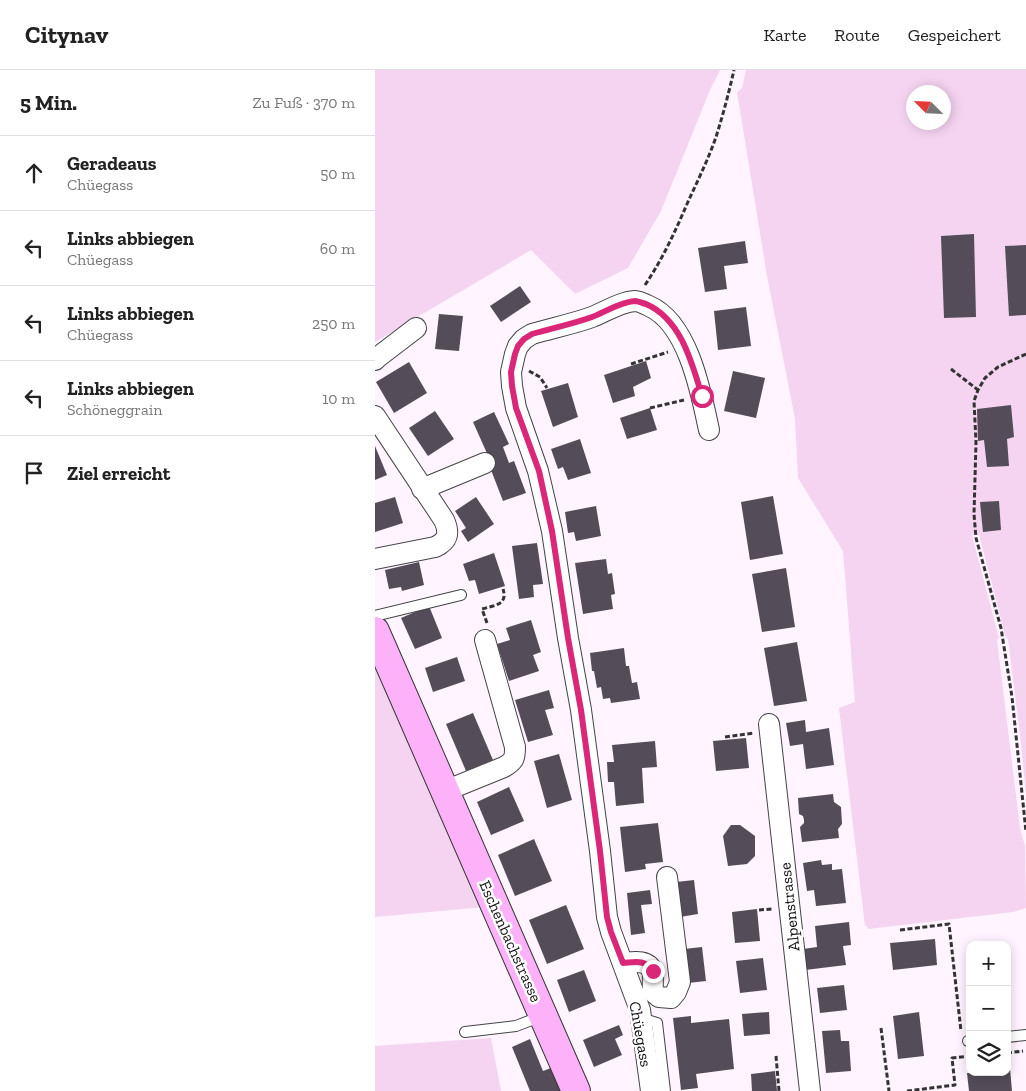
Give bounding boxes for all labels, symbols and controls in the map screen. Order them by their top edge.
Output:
text: Citynav [25,20,108,49]
text: Karte [763,24,806,46]
text: Route [834,24,880,46]
text: Gespeichert [908,24,1001,46]
north arrow [906,85,951,130]
text: 5 Min. [20,90,77,115]
text: Zu Fuß · 370 m [252,93,355,112]
text: Geradeaus [67,152,157,175]
icon: ahead [20,159,48,187]
text: 50 m [320,164,355,183]
text: Chüegass [67,175,133,194]
text: Links abbiegen [67,227,194,250]
icon: left [20,234,48,262]
text: 60 m [320,239,355,258]
text: Chüegass [67,250,133,269]
text: Links abbiegen [67,302,194,325]
icon: left [20,309,48,337]
text: 250 m [312,314,355,333]
text: Chüegass [67,325,133,344]
text: Links abbiegen [67,377,194,400]
icon: left [20,384,48,412]
route start [691,385,714,408]
text: 10 m [322,389,355,408]
text: Schöneggrain [67,400,162,419]
icon: arrive [20,459,48,487]
text: Ziel erreicht [67,462,170,485]
street label: Alpenstrasse [775,862,804,952]
street label: Eschenbachstrasse [475,877,546,1005]
map controls [966,941,1011,1076]
button: + [966,941,1011,986]
route end [642,960,665,983]
button: − [966,986,1011,1031]
street label: Chüegass [625,1000,656,1068]
button: layers [966,1031,1011,1076]

